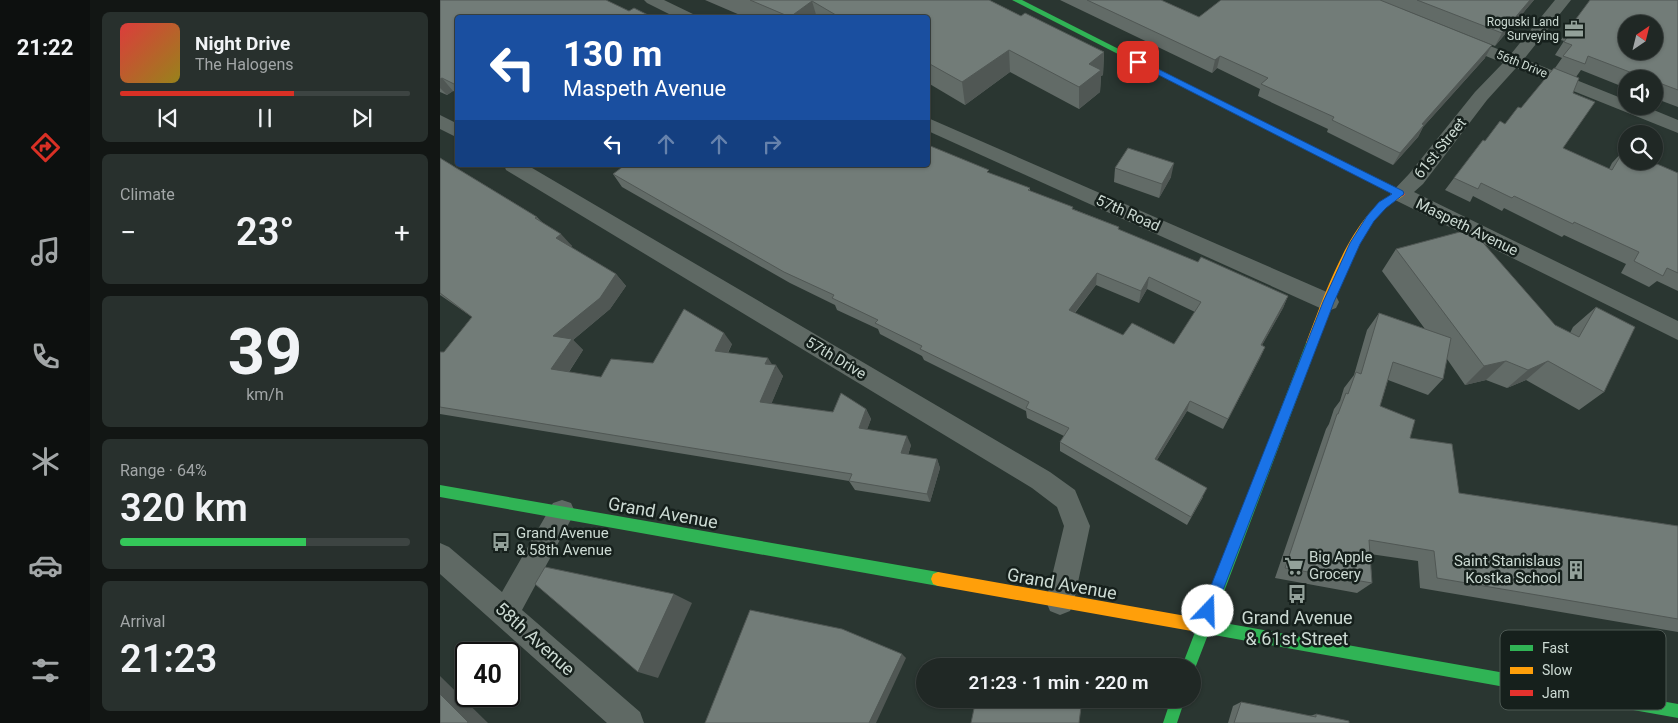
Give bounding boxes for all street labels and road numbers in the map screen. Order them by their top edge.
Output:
street label: 56th Drive [1494,47,1550,81]
street label: 61st Street [1410,114,1470,182]
street label: 57th Road [1093,191,1163,235]
street label: Maspeth Avenue [1413,195,1521,260]
street label: 57th Drive [802,333,870,383]
street label: Grand Avenue [606,493,720,533]
street label: Grand Avenue [1005,564,1119,604]
street label: 58th Avenue [491,598,579,680]

